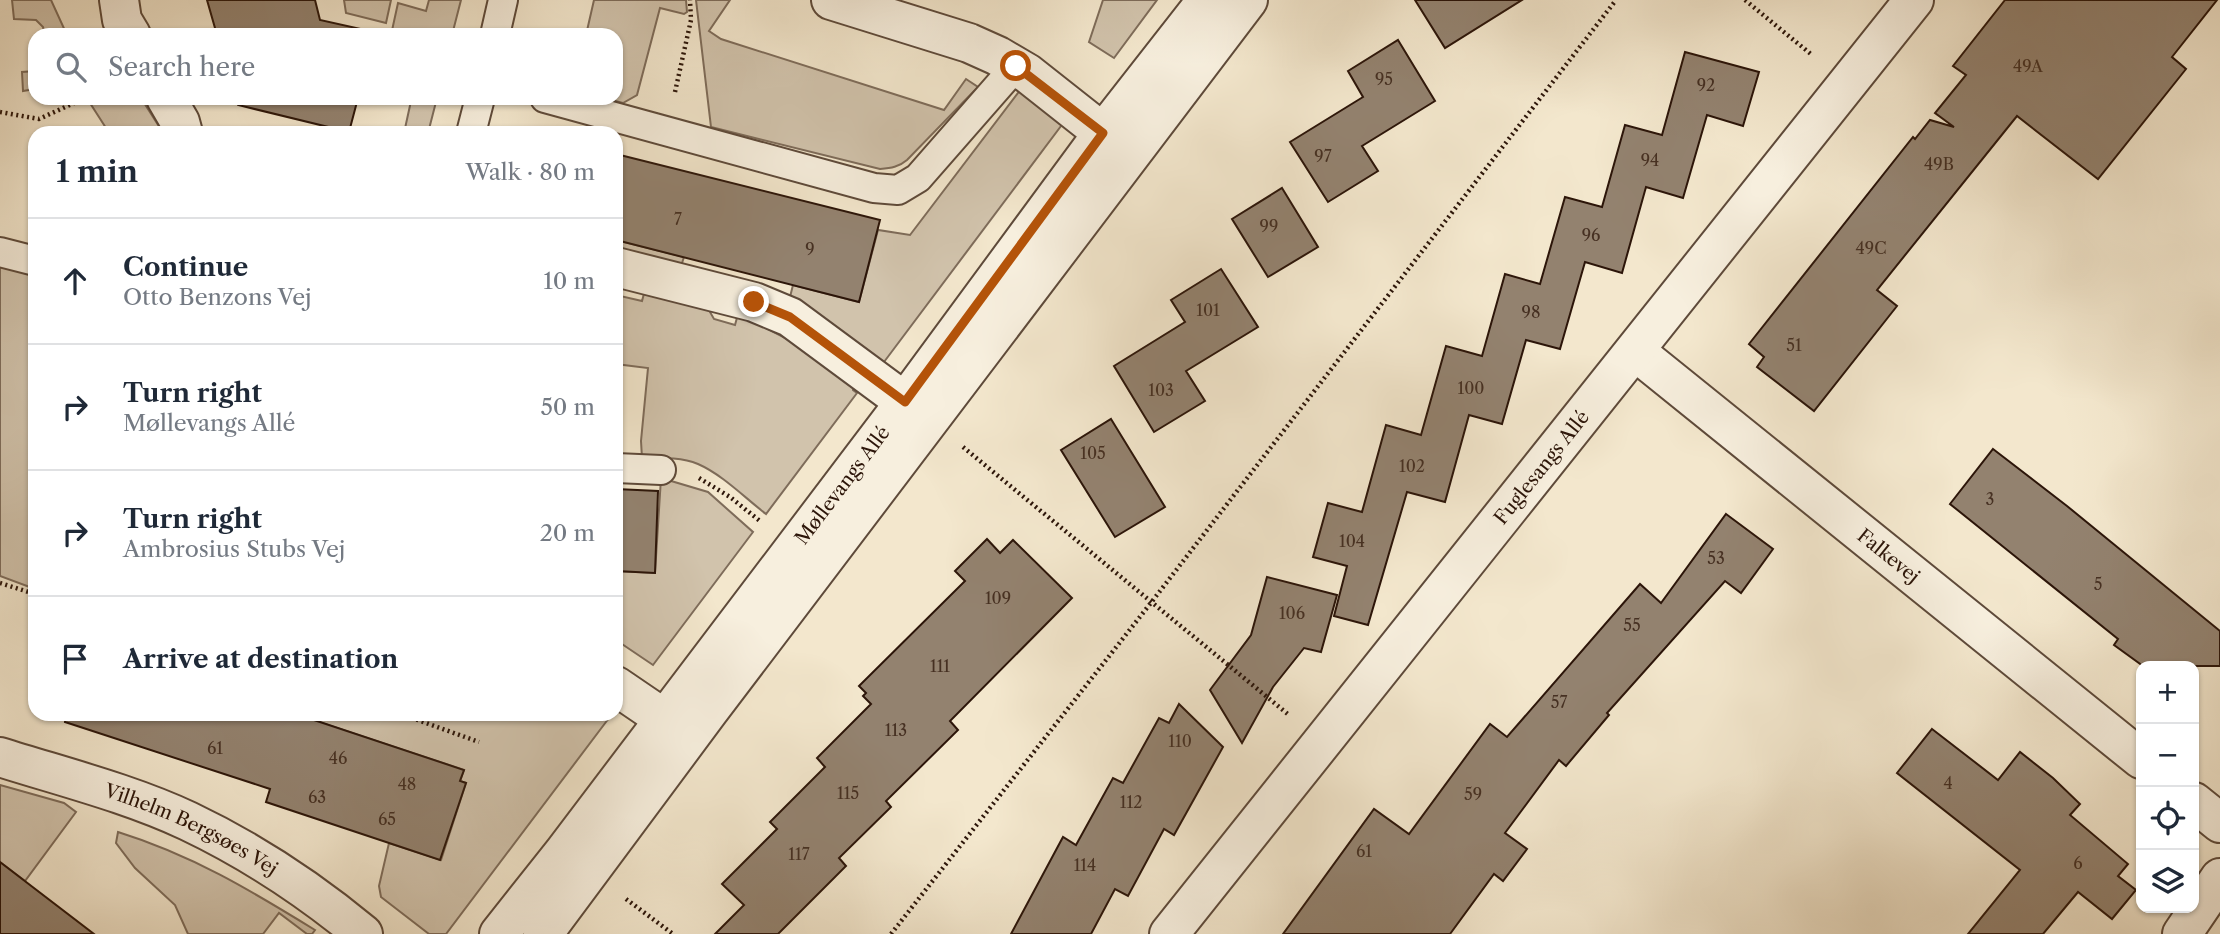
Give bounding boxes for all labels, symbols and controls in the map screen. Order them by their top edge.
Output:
search box [28,28,623,105]
icon: search [52,48,90,86]
route start [1000,50,1031,81]
text: Search here [108,51,255,83]
house number: 49A [2013,56,2044,76]
house number: 95 [1375,69,1393,89]
house number: 92 [1697,75,1715,95]
house number: 97 [1314,146,1332,166]
house number: 94 [1641,150,1659,170]
text: 1 min [56,153,138,190]
house number: 49B [1924,154,1954,174]
text: Walk · 80 m [466,158,595,186]
house number: 7 [674,209,682,229]
house number: 99 [1260,216,1278,236]
house number: 96 [1582,225,1600,245]
house number: 49C [1856,238,1886,258]
house number: 9 [805,239,815,259]
text: Continue [123,251,248,283]
icon: ahead [56,262,94,300]
text: 10 m [543,267,595,295]
text: Otto Benzons Vej [123,283,312,311]
route end [738,286,769,317]
house number: 101 [1196,300,1220,320]
house number: 98 [1522,302,1540,322]
house number: 51 [1786,335,1802,355]
text: Turn right [123,377,262,409]
house number: 100 [1457,378,1485,398]
house number: 103 [1148,380,1174,400]
icon: right [56,388,94,426]
text: 50 m [540,393,595,421]
street label: Fuglesangs Allé [1489,406,1594,529]
text: Møllevangs Allé [123,409,295,437]
street label: Møllevangs Allé [790,422,895,549]
house number: 105 [1080,443,1106,463]
house number: 102 [1399,456,1425,476]
house number: 3 [1986,489,1994,509]
text: Turn right [123,503,262,535]
icon: right [56,514,94,552]
text: 20 m [540,519,595,547]
street label: Falkevej [1853,524,1924,588]
house number: 104 [1339,531,1365,551]
text: Ambrosius Stubs Vej [123,535,345,563]
house number: 53 [1707,548,1725,568]
house number: 5 [2094,574,2102,594]
house number: 109 [985,588,1011,608]
house number: 106 [1279,603,1305,623]
house number: 55 [1623,615,1641,635]
icon: arrive [56,640,94,678]
text: Arrive at destination [123,643,398,675]
house number: 111 [930,656,950,676]
map controls [2136,661,2199,913]
button: + [2136,661,2199,724]
house number: 57 [1551,692,1567,712]
house number: 113 [885,720,907,740]
button: − [2136,724,2199,787]
house number: 110 [1168,731,1192,751]
house number: 61 [207,738,223,758]
house number: 46 [329,748,347,768]
house number: 4 [1943,773,1953,793]
house number: 48 [398,774,416,794]
street label: Vilhelm Bergsøes Vej [101,779,282,880]
house number: 115 [837,783,859,803]
house number: 59 [1464,784,1482,804]
house number: 63 [308,787,326,807]
button: locate [2136,787,2199,850]
house number: 112 [1120,792,1142,812]
house number: 65 [378,809,396,829]
house number: 61 [1356,841,1372,861]
house number: 117 [788,844,810,864]
button: layers [2136,850,2199,913]
house number: 6 [2073,853,2083,873]
house number: 114 [1074,855,1096,875]

